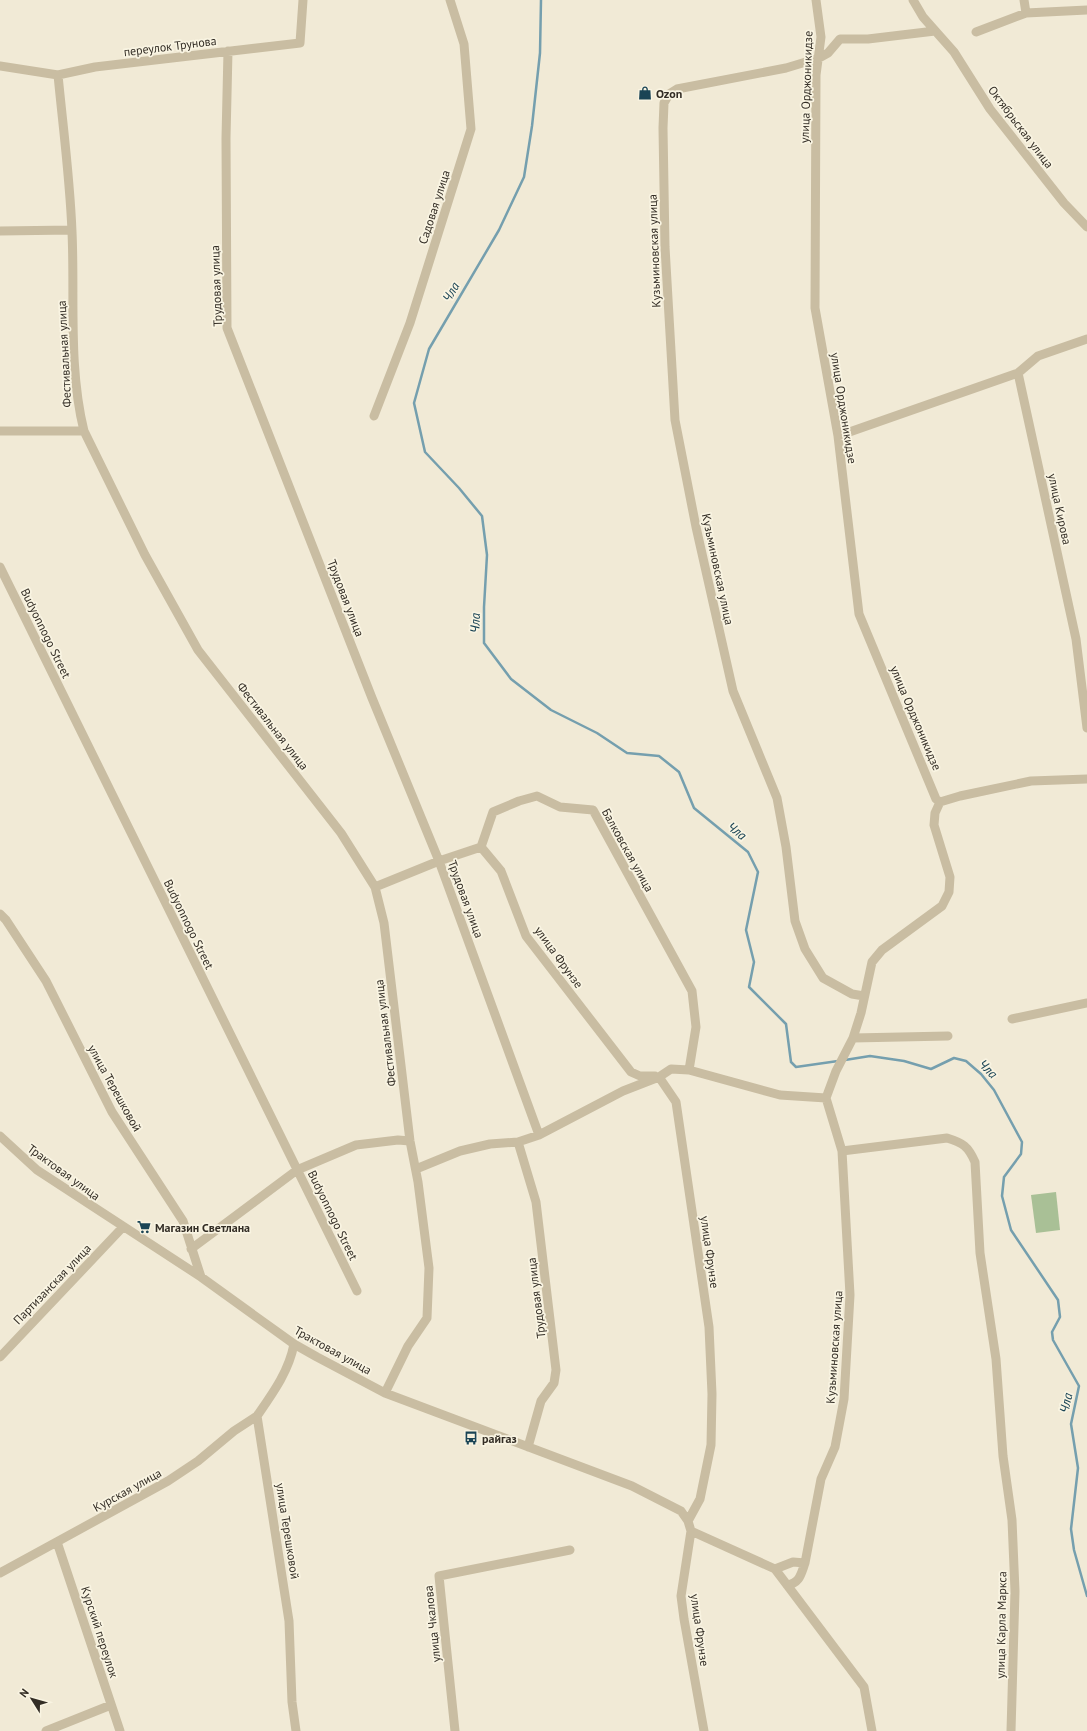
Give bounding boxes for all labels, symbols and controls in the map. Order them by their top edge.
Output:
street label: улица Орджоникидзе [797,31,815,143]
street label: переулок Трунова [123,33,217,59]
street label: Октябрьская улица [985,83,1057,171]
shop icon: Ozon [637,85,653,101]
place label: Ozon [656,86,682,101]
street label: Садовая улица [415,168,453,246]
street label: Кузьминовская улица [645,194,663,308]
street label: Трудовая улица [207,245,225,327]
water label: Чла [439,278,464,305]
street label: Фестивальная улица [54,300,74,408]
street label: улица Орджоникидзе [828,351,860,465]
street label: улица Кирова [1045,472,1075,546]
street label: Кузьминовская улица [699,512,737,626]
street label: Трудовая улица [324,557,368,639]
street label: Budyonnogo Street [18,586,74,680]
water label: Чла [466,612,484,633]
street label: улица Орджоникидзе [887,663,945,773]
street label: Фестивальная улица [234,679,312,773]
street label: Балковская улица [599,806,657,894]
water label: Чла [724,818,751,844]
street label: Трудовая улица [445,858,487,940]
street label: Budyonnogo Street [161,877,217,971]
street label: улица Фрунзе [532,923,586,991]
street label: Фестивальная улица [371,979,399,1087]
street label: улица Терешковой [85,1042,145,1134]
water label: Чла [975,1056,1002,1083]
street label: Трактовая улица [25,1141,103,1203]
street label: Budyonnogo Street [305,1168,361,1262]
street label: улица Фрунзе [697,1215,723,1289]
supermarket icon: Магазин Светлана [136,1219,152,1235]
place label: Магазин Светлана [155,1220,250,1235]
street label: Партизанская улица [10,1241,94,1327]
street label: Трудовая улица [524,1257,548,1339]
street label: Кузьминовская улица [823,1290,845,1404]
street label: Трактовая улица [292,1323,374,1377]
water label: Чла [1056,1391,1077,1415]
bus stop icon: райгаз [463,1430,479,1446]
place label: райгаз [482,1431,517,1446]
street label: Курская улица [90,1465,164,1515]
street label: улица Терешковой [273,1482,303,1580]
street label: улица Карла Маркса [993,1571,1009,1679]
street label: Курский переулок [78,1584,122,1680]
street label: улица Чкалова [421,1585,443,1663]
street label: улица Фрунзе [687,1593,713,1667]
north arrow [12,1679,52,1719]
text: N [16,1686,32,1700]

